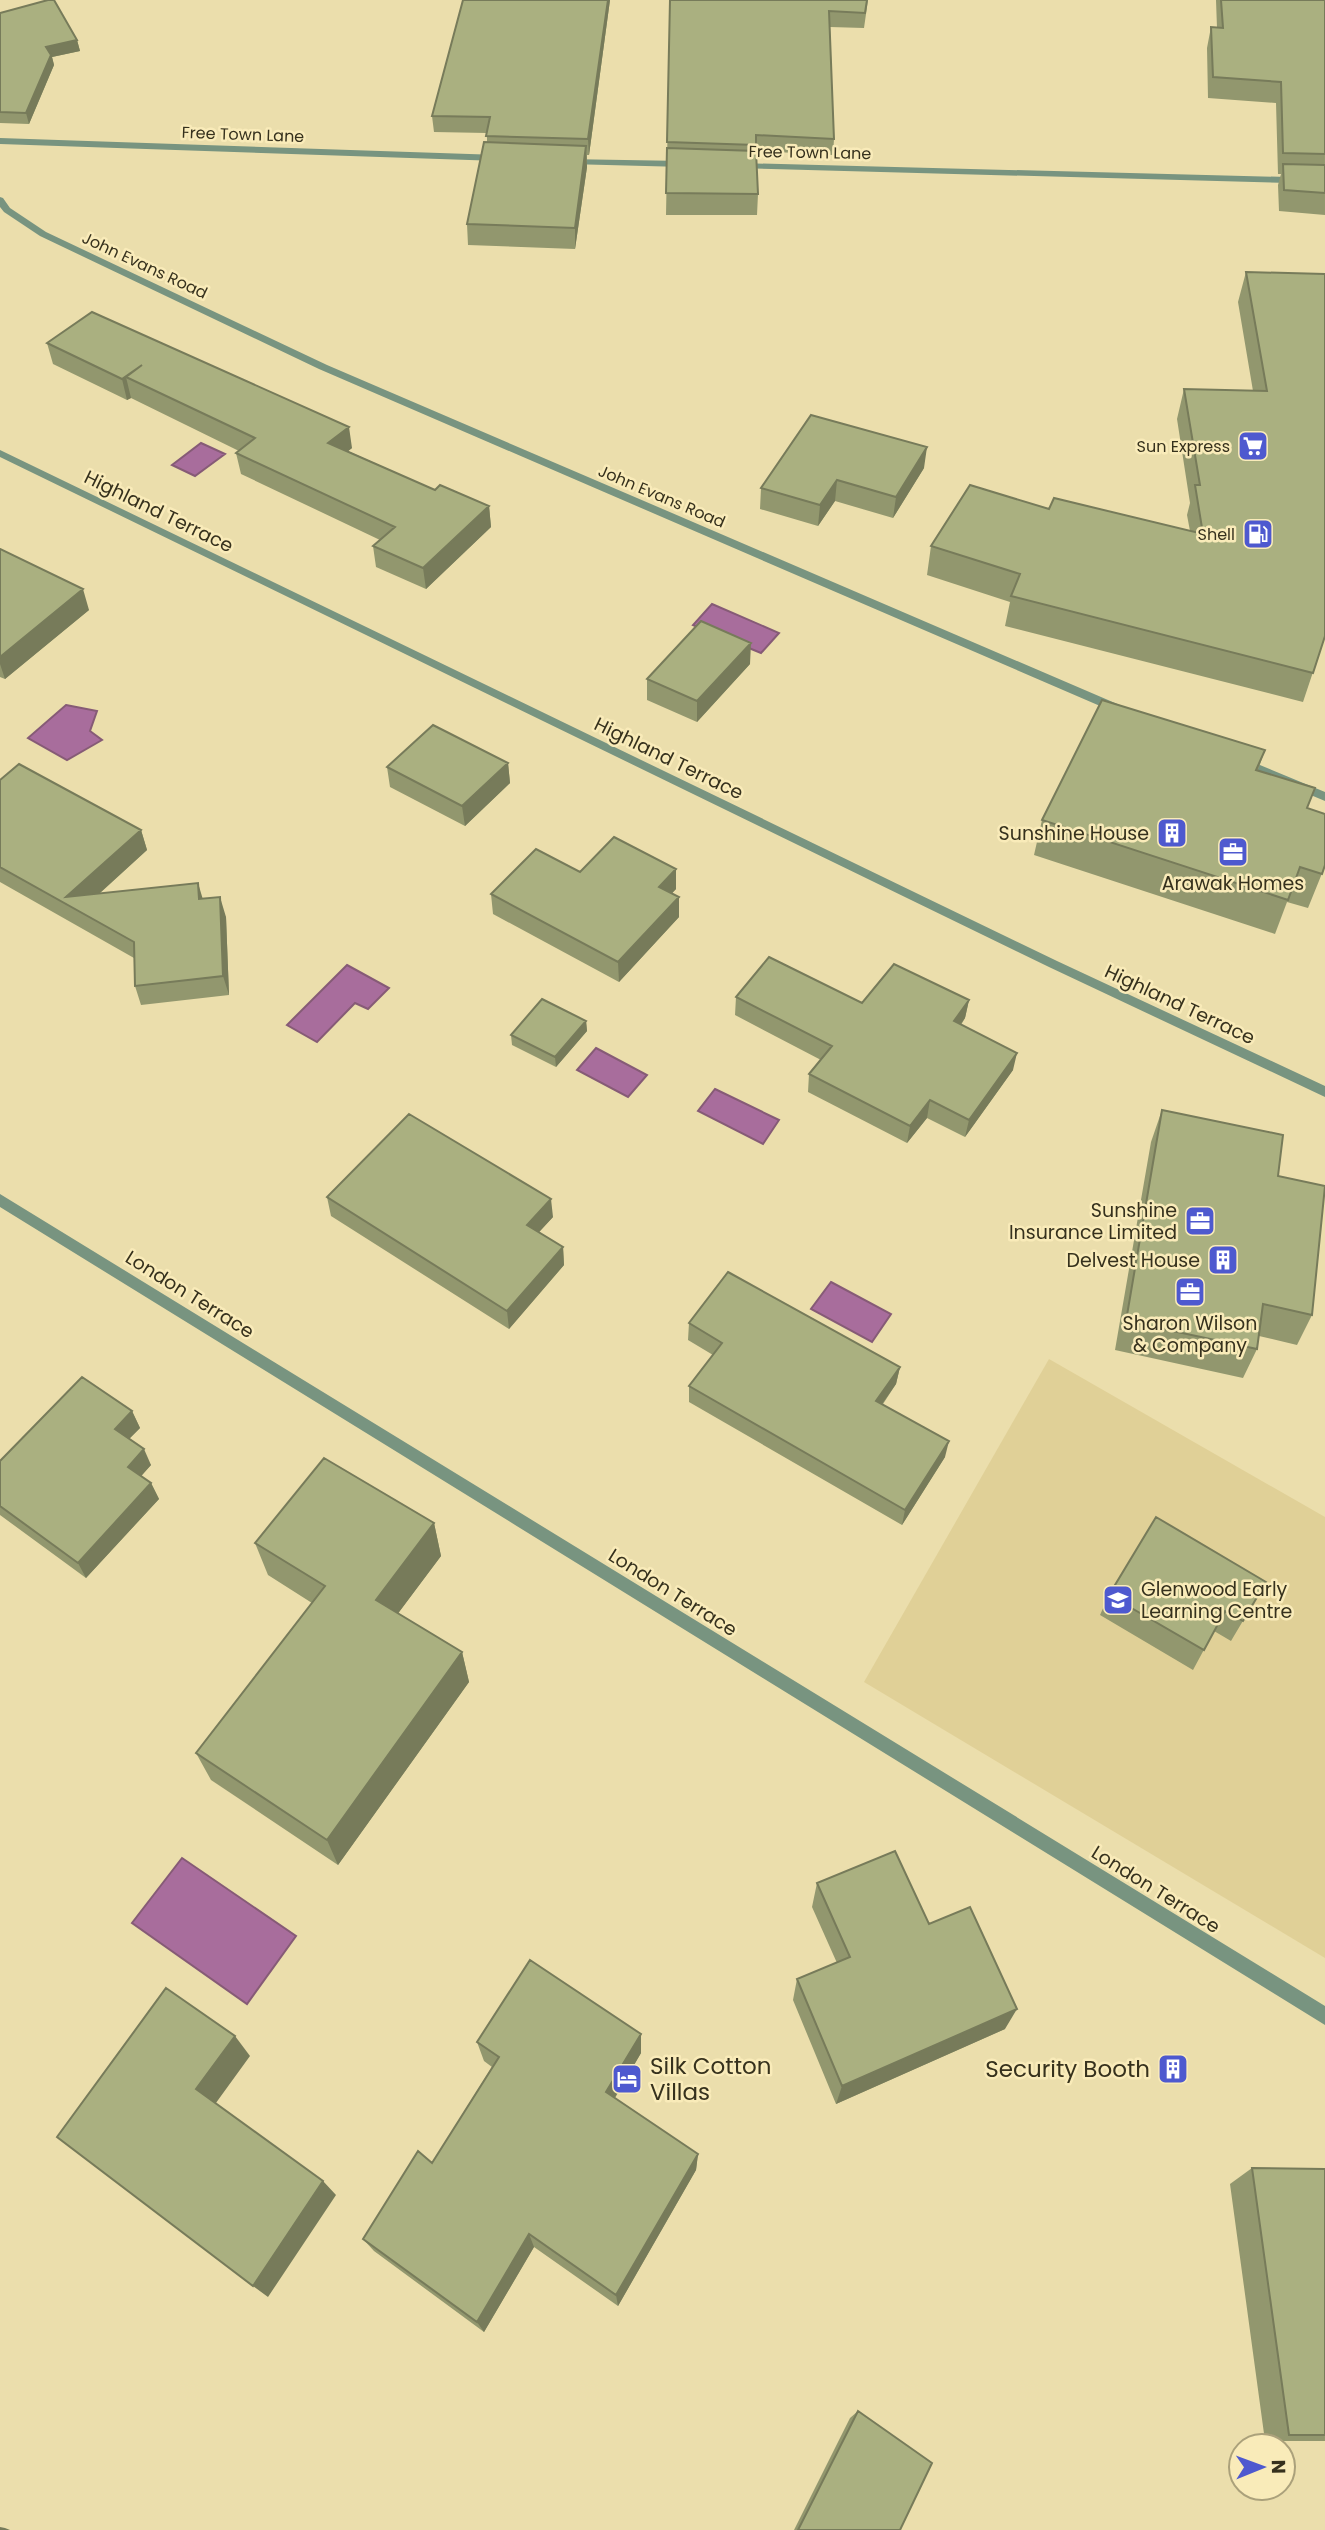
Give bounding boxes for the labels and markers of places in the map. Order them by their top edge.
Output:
supermarket icon: Sun Express [1236,429,1270,463]
place label: Sun Express [1137,435,1230,458]
fuel station icon: Shell [1241,517,1275,551]
place label: Shell [1198,523,1235,546]
building icon: Sunshine House [1155,816,1189,850]
place label: Sunshine House [999,820,1149,847]
office icon: Arawak Homes [1216,835,1250,869]
place label: Arawak Homes [1162,870,1304,897]
place label: Sunshine Insurance Limited [1009,1197,1177,1246]
office icon: Sunshine Insurance Limited [1183,1204,1217,1238]
building icon: Delvest House [1206,1243,1240,1277]
place label: Delvest House [1067,1247,1200,1274]
office icon: Sharon Wilson & Company [1173,1275,1207,1309]
place label: Sharon Wilson & Company [1123,1310,1257,1359]
place label: Glenwood Early Learning Centre [1141,1576,1292,1625]
school or university icon: Glenwood Early Learning Centre [1101,1583,1135,1617]
place label: Silk Cotton Villas [650,2050,771,2108]
building icon: Security Booth [1156,2052,1190,2086]
place label: Security Booth [985,2053,1150,2085]
hotel icon: Silk Cotton Villas [610,2062,644,2096]

